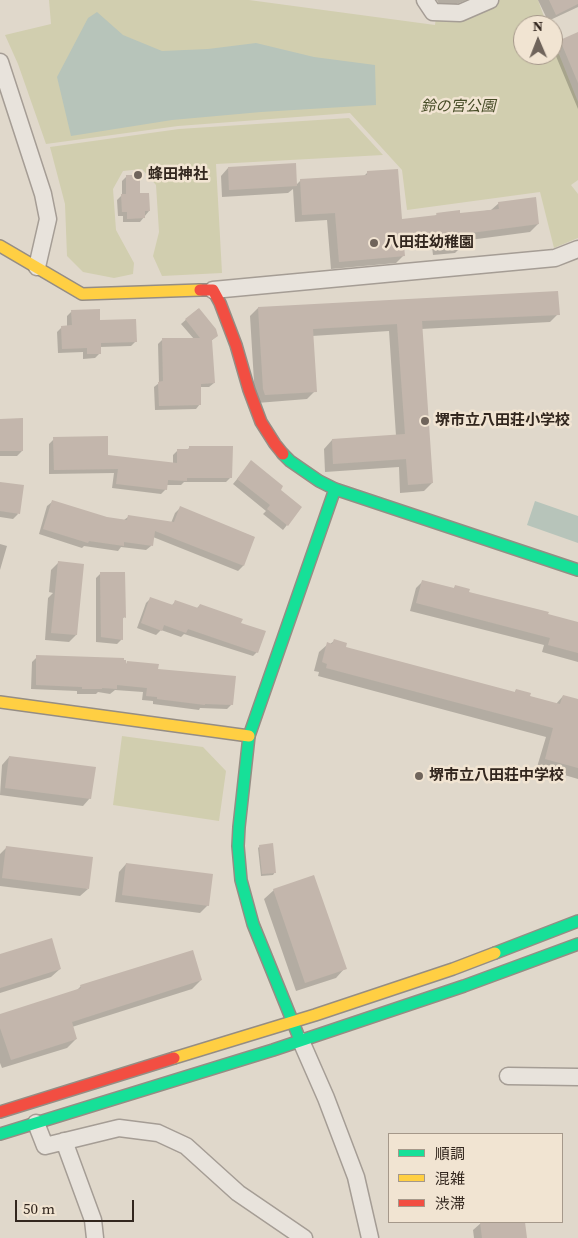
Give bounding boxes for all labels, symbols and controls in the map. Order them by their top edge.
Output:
north arrow [513,15,563,65]
text: N [532,16,543,36]
park label: 鈴の宮公園 [421,98,495,116]
place label: 蜂田神社 [148,166,208,184]
marker: 蜂田神社 [132,169,144,181]
place label: 八田荘幼稚園 [384,234,474,252]
marker: 八田荘幼稚園 [368,237,380,249]
place label: 堺市立八田荘小学校 [435,412,570,430]
marker: 堺市立八田荘小学校 [419,415,431,427]
place label: 堺市立八田荘中学校 [429,767,564,785]
marker: 堺市立八田荘中学校 [413,770,425,782]
legend [388,1133,563,1223]
text: 順調 [435,1143,465,1164]
text: 混雑 [435,1168,465,1189]
scale bar [18,1190,136,1222]
text: 渋滞 [435,1193,465,1214]
text: 50 m [23,1198,55,1219]

